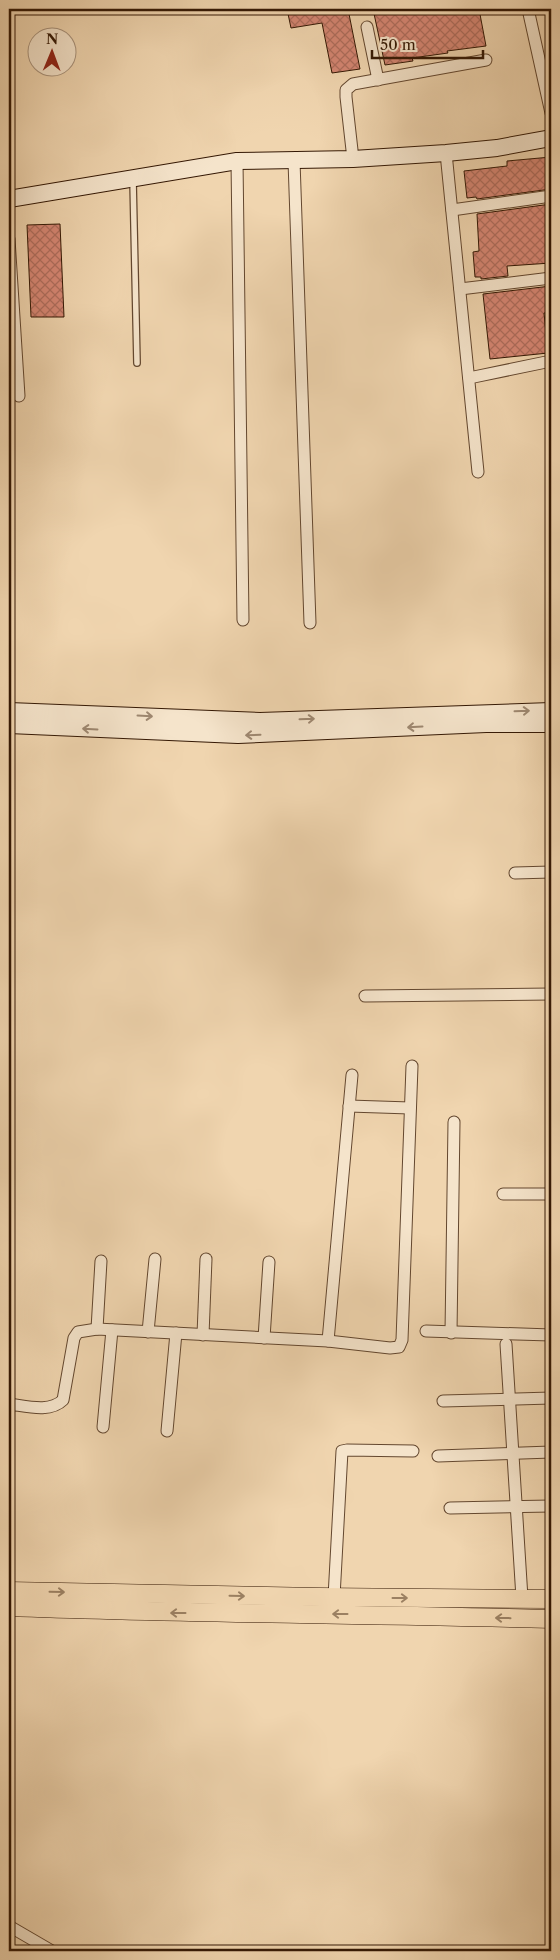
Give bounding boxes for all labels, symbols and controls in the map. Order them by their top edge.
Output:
north arrow [28,28,78,78]
scale bar [372,28,484,60]
text: N [46,30,58,48]
text: 50 m [380,35,416,54]
one-way arrow [514,707,530,716]
one-way arrow [137,711,153,720]
one-way arrow [299,714,315,724]
one-way arrow [407,723,423,732]
one-way arrow [83,724,99,733]
one-way arrow [245,730,261,739]
one-way arrow [49,1587,65,1597]
one-way arrow [229,1591,245,1601]
one-way arrow [392,1593,408,1603]
one-way arrow [170,1608,186,1618]
one-way arrow [332,1609,348,1619]
one-way arrow [495,1613,511,1622]

